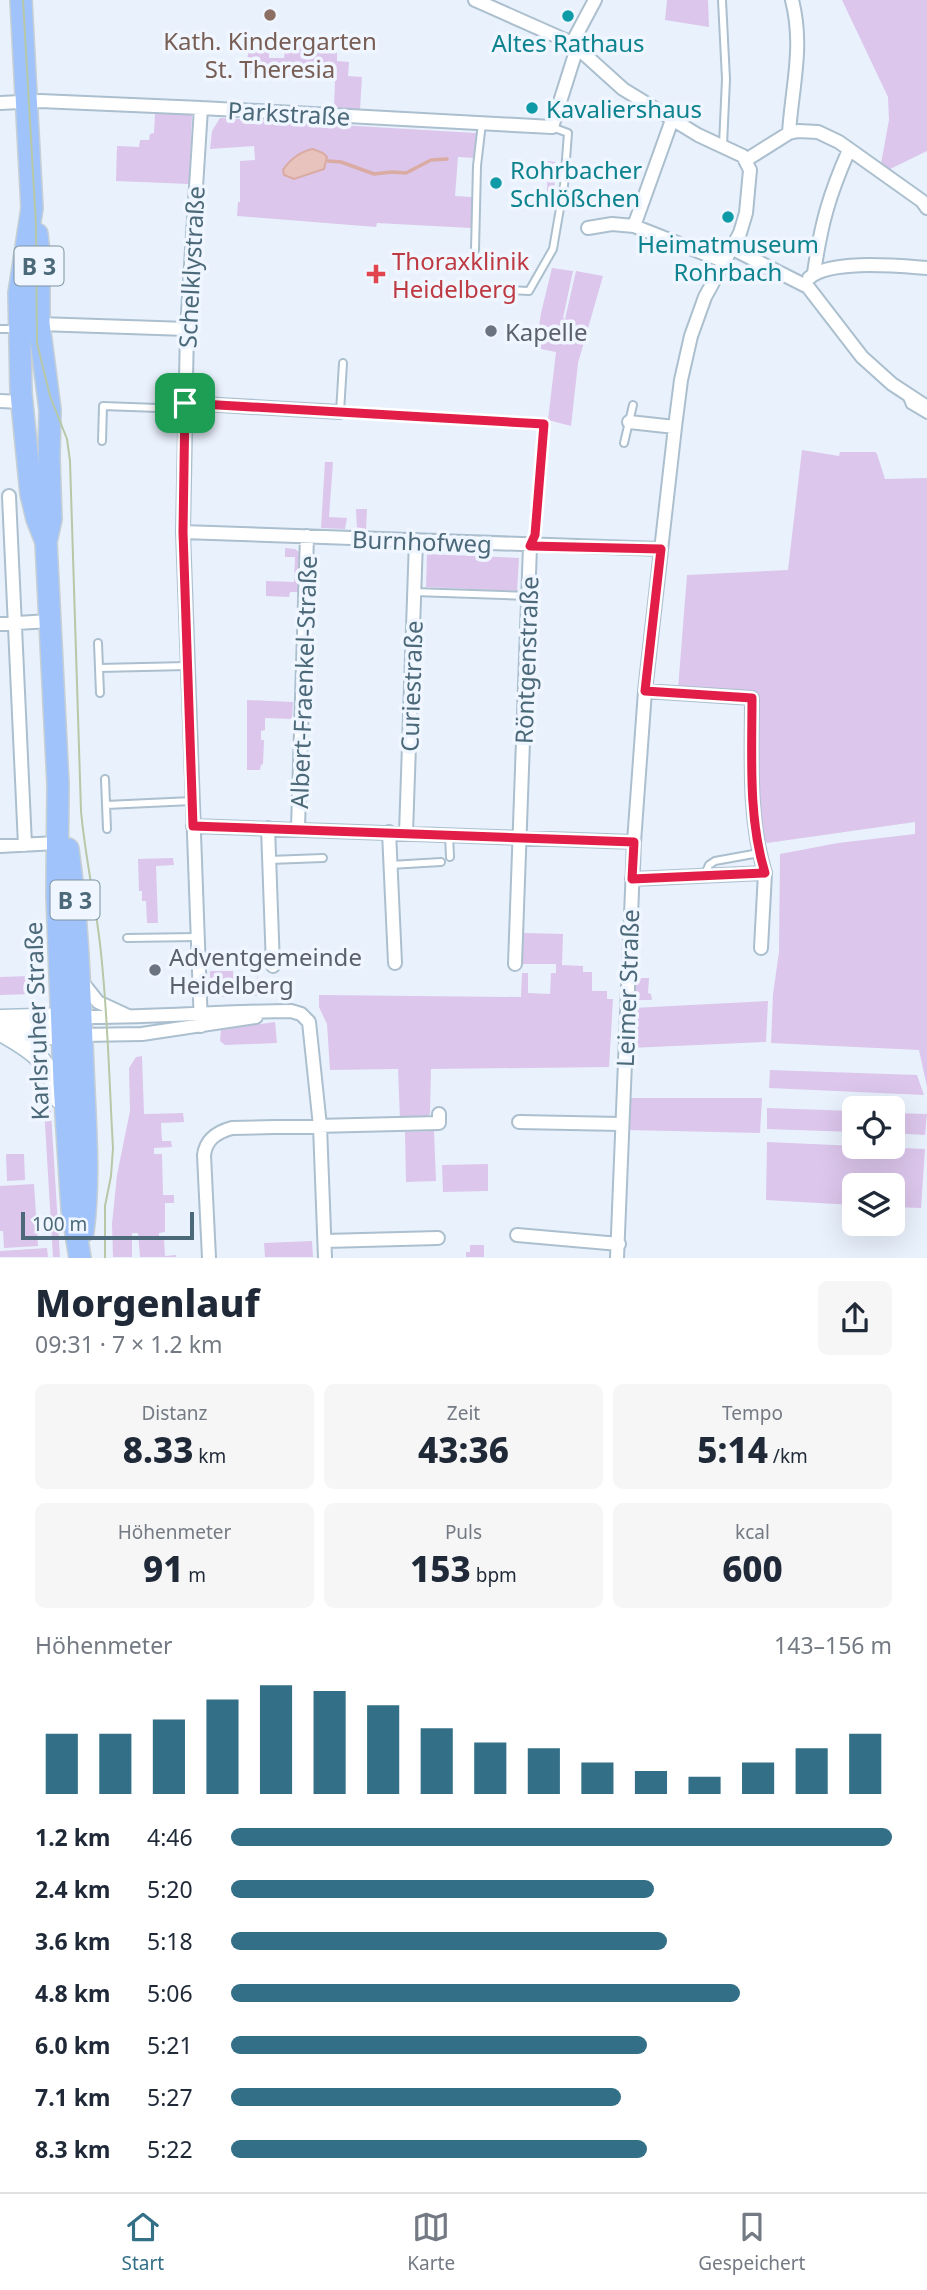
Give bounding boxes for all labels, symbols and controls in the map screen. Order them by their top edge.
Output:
marker: Kath. Kindergarten St. Theresia [262,7,278,23]
marker: Altes Rathaus [560,8,576,24]
place label: Kath. Kindergarten St. Theresia [163,24,377,85]
place label: Altes Rathaus [491,26,645,59]
place label: Kavaliershaus [546,92,702,125]
street label: Parkstraße [227,93,351,133]
marker: Kavaliershaus [524,100,540,116]
place label: Rohrbacher Schlößchen [510,153,642,214]
marker: Rohrbacher Schlößchen [488,175,504,191]
street label: Schelklystraße [170,185,212,349]
marker: Heimatmuseum Rohrbach [720,209,736,225]
place label: Heimatmuseum Rohrbach [637,227,819,288]
place label: Thoraxklinik Heidelberg [392,244,530,305]
road number: B 3 [14,246,64,286]
marker: Thoraxklinik Heidelberg [366,264,386,284]
place label: Kapelle [505,315,588,348]
marker: Kapelle [483,323,499,339]
pin [155,373,215,433]
icon: arrive [166,384,204,422]
street label: Burnhofweg [351,522,493,560]
street label: Albert-Fraenkel-Straße [282,555,324,809]
street label: Röntgenstraße [507,576,545,744]
street label: Curiestraße [392,620,430,752]
road number: B 3 [50,880,100,920]
street label: Leimer Straße [608,909,646,1067]
street label: Karlsruher Straße [16,921,56,1121]
place label: Adventgemeinde Heidelberg [169,940,362,1001]
marker: Adventgemeinde Heidelberg [147,962,163,978]
map controls [842,1096,905,1236]
button: locate [842,1096,905,1159]
button: layers [842,1173,905,1236]
scale bar [21,1209,194,1240]
text: 100 m [32,1211,87,1237]
text: Morgenlauf [35,1276,260,1328]
button: share [818,1281,892,1355]
text: 09:31 · 7 × 1.2 km [35,1328,222,1360]
text: Distanz [141,1400,208,1426]
text: Zeit [447,1400,480,1426]
text: Tempo [722,1400,783,1426]
text: 8.33 [123,1426,193,1473]
text: 43:36 [418,1426,509,1473]
text: 5:14 [697,1426,768,1473]
text: km [193,1443,226,1469]
text: /km [768,1443,808,1469]
text: Höhenmeter [118,1519,231,1545]
text: Puls [445,1519,482,1545]
text: kcal [735,1519,770,1545]
text: 91 [143,1545,183,1592]
text: 153 [410,1545,471,1592]
text: 600 [722,1545,783,1592]
text: m [183,1562,206,1588]
text: bpm [471,1562,517,1588]
text: Höhenmeter [35,1629,173,1661]
text: 143–156 m [774,1629,892,1661]
text: 1.2 km [35,1821,110,1853]
text: 4:46 [147,1821,193,1853]
text: 2.4 km [35,1873,110,1905]
text: 5:20 [147,1873,193,1905]
text: 3.6 km [35,1925,110,1957]
text: 5:18 [147,1925,193,1957]
text: 4.8 km [35,1977,110,2009]
text: 5:06 [147,1977,193,2009]
text: 6.0 km [35,2029,110,2061]
text: 5:21 [147,2029,193,2061]
text: 7.1 km [35,2081,110,2113]
text: 5:27 [147,2081,193,2113]
text: 8.3 km [35,2133,110,2165]
text: 5:22 [147,2133,193,2165]
tab: Start [122,2208,164,2276]
tab: Karte [407,2208,455,2276]
tab: Gespeichert [698,2208,805,2276]

